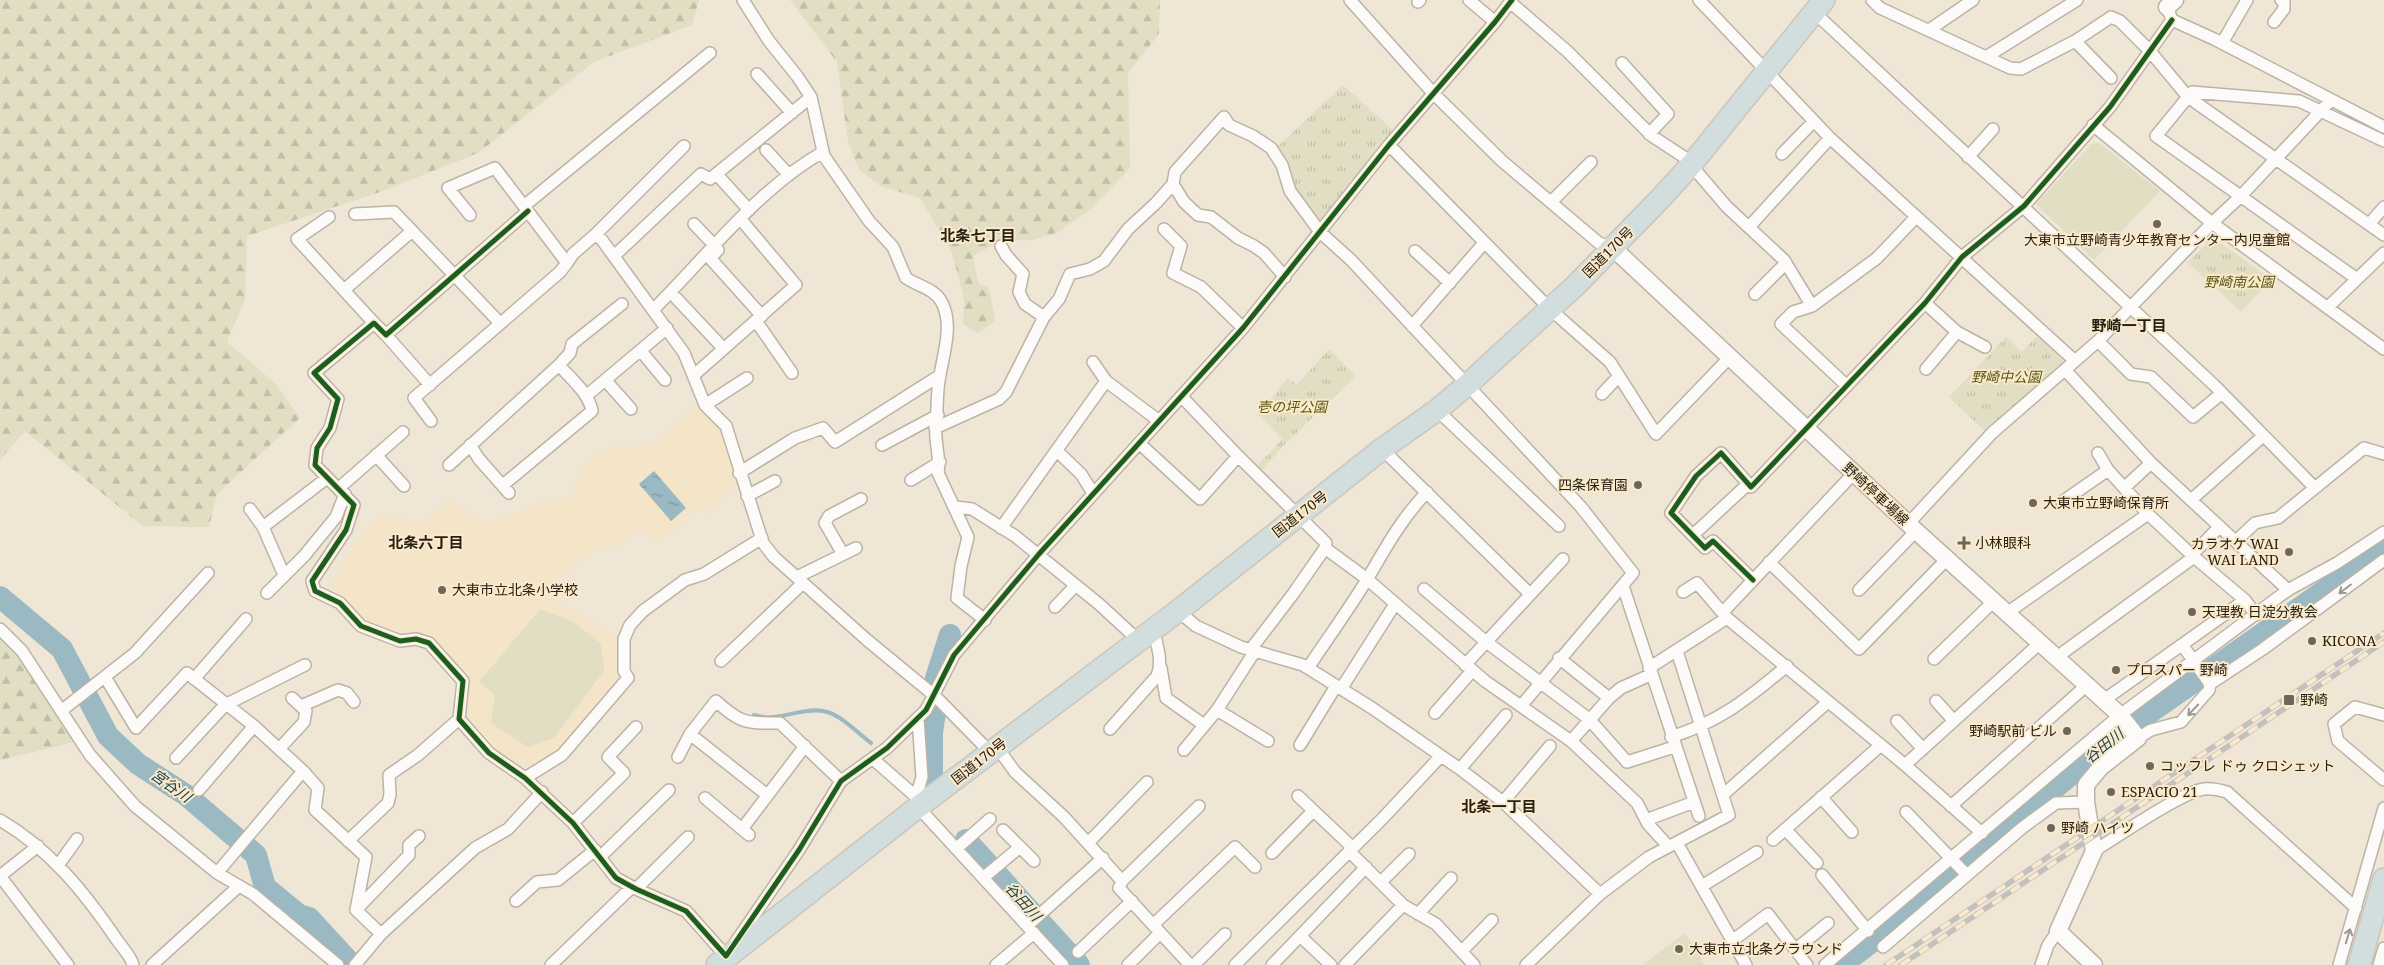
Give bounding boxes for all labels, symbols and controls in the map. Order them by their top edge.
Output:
marker: 大東市立野崎青少年教育センター内児童館 [2151,218,2163,230]
street label: 国道170号 [1578,222,1638,282]
district label: 北条七丁目 [940,225,1016,245]
place label: 大東市立野崎青少年教育センター内児童館 [2024,230,2290,249]
park label: 野崎南公園 [2204,272,2276,291]
district label: 野崎一丁目 [2091,315,2167,335]
park label: 野崎中公園 [1971,367,2043,386]
park label: 壱の坪公園 [1257,397,1329,416]
street label: 野崎停車場線 [1839,458,1914,529]
place label: 四条保育園 [1558,475,1628,494]
marker: 四条保育園 [1632,479,1644,491]
street label: 国道170号 [1268,486,1331,541]
place label: 大東市立野崎保育所 [2043,493,2169,512]
marker: 大東市立野崎保育所 [2027,497,2039,509]
district label: 北条六丁目 [388,532,464,552]
place label: 小林眼科 [1975,533,2031,552]
place label: カラオケ WAI WAI LAND [2191,534,2279,569]
marker: 小林眼科 [1957,536,1971,550]
marker: カラオケ WAI WAI LAND [2283,546,2295,558]
place label: 大東市立北条小学校 [452,580,578,599]
marker: 大東市立北条小学校 [436,584,448,596]
one-way arrow [2338,584,2352,594]
place label: 天理教 日淀分教会 [2202,602,2318,621]
marker: 天理教 日淀分教会 [2186,606,2198,618]
place label: KICONA [2322,631,2377,650]
marker: KICONA [2306,635,2318,647]
place label: プロスパー 野崎 [2126,660,2228,679]
marker: プロスパー 野崎 [2110,664,2122,676]
place label: 野崎 [2300,690,2328,709]
marker: 野崎 [2282,693,2296,707]
one-way arrow [2187,704,2199,716]
place label: 野崎駅前 ビル [1969,721,2057,740]
water label: 谷田川 [2080,722,2129,767]
marker: 野崎駅前 ビル [2061,725,2073,737]
street label: 国道170号 [947,733,1010,788]
place label: コッフレ ドゥ クロシェット [2160,756,2335,775]
marker: コッフレ ドゥ クロシェット [2144,760,2156,772]
water label: 宮谷川 [147,764,197,807]
place label: ESPACIO 21 [2121,782,2198,801]
marker: ESPACIO 21 [2105,786,2117,798]
district label: 北条一丁目 [1461,796,1537,816]
place label: 野崎 ハイツ [2061,818,2134,837]
marker: 野崎 ハイツ [2045,822,2057,834]
water label: 谷田川 [1001,878,1048,926]
one-way arrow [2343,929,2353,945]
place label: 大東市立北条グラウンド [1689,939,1843,958]
marker: 大東市立北条グラウンド [1673,943,1685,955]

